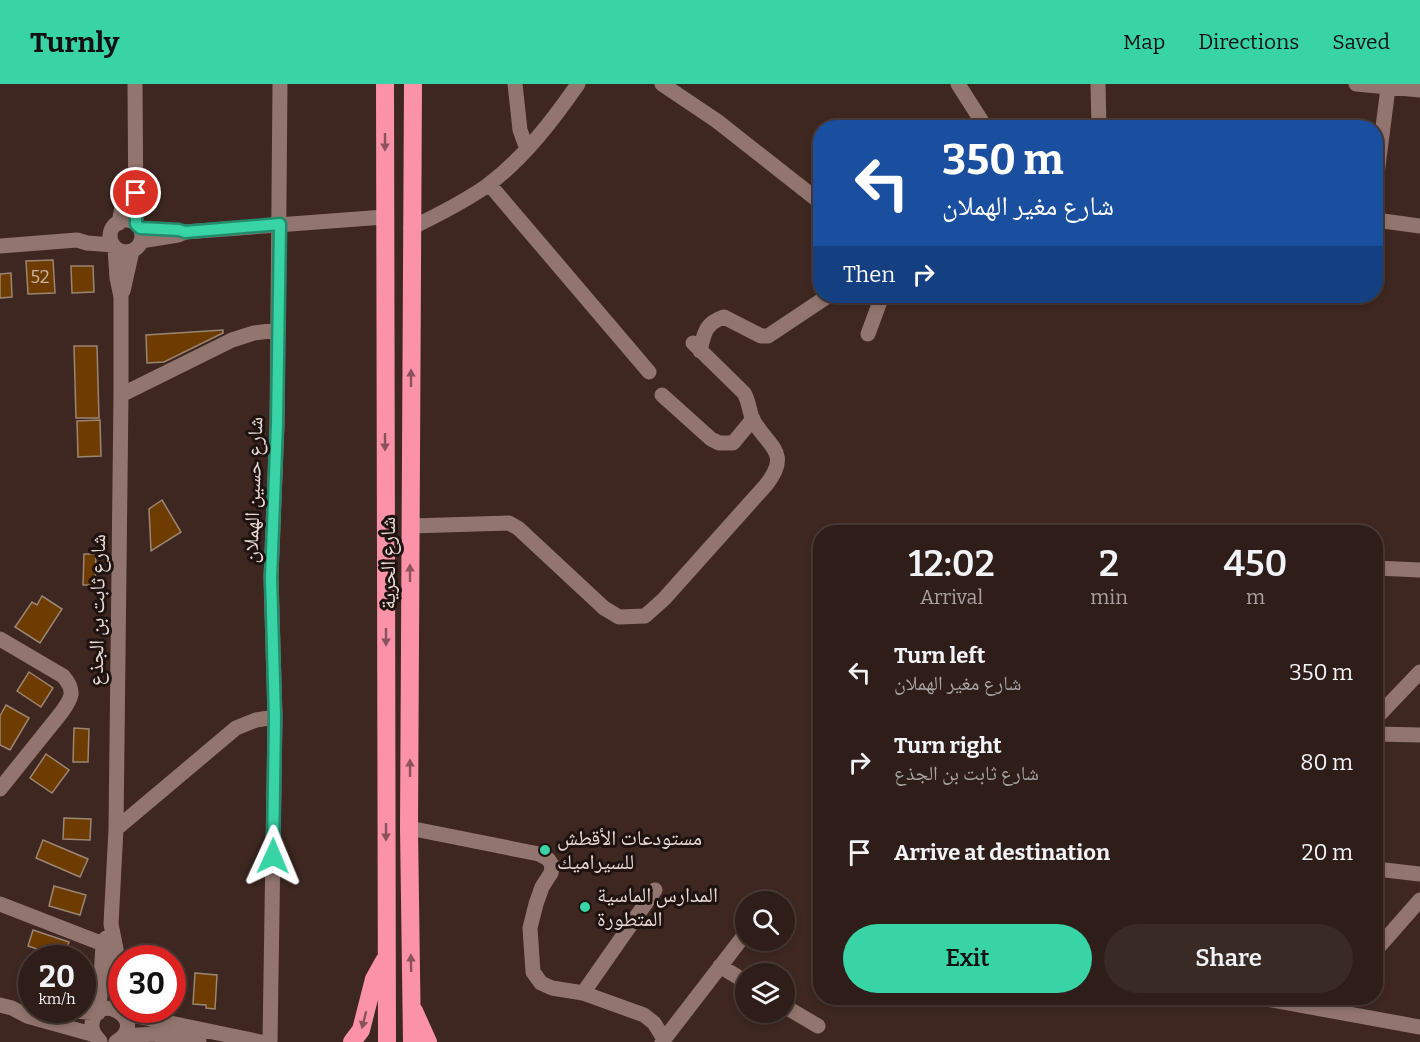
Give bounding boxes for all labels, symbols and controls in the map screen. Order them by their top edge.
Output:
text: Turnly [30,26,119,59]
text: Map [1123,29,1165,55]
text: Directions [1198,29,1299,55]
text: Saved [1332,29,1390,55]
one-way arrow [380,133,390,152]
text: 350 m [942,135,1063,185]
icon: left [843,144,921,222]
pin [110,167,161,218]
icon: arrive [119,176,152,209]
text: شارع مغير الهملان [942,190,1114,222]
icon: right [907,258,940,291]
text: Then [843,261,895,288]
house number: 52 [30,266,50,288]
one-way arrow [406,368,416,387]
street label: شارع حسين الهملان [237,416,269,564]
one-way arrow [380,433,390,452]
street label: شارع الحرية [375,517,401,609]
street label: شارع ثابت بن الجذع [83,534,111,686]
text: 12:02 [908,542,995,586]
text: 2 [1099,542,1119,586]
text: 450 [1223,542,1288,586]
one-way arrow [405,563,415,582]
text: Arrival [920,585,983,609]
text: min [1090,585,1128,609]
text: m [1246,585,1265,609]
one-way arrow [381,628,390,647]
text: Turn left [894,642,986,669]
icon: left [843,656,876,689]
text: 350 m [1289,659,1353,686]
text: شارع مغير الهملان [894,671,1022,695]
text: Turn right [894,732,1002,759]
icon: right [843,746,876,779]
text: 80 m [1300,749,1353,776]
one-way arrow [405,758,414,777]
text: شارع ثابت بن الجذع [894,761,1039,785]
one-way arrow [381,823,391,842]
position arrow [241,824,305,888]
place label: مستودعات الأقطش للسيراميك [557,825,702,875]
icon: arrive [843,836,876,869]
text: Arrive at destination [894,839,1110,866]
text: 20 m [1302,839,1353,866]
marker: مستودعات الأقطش للسيراميك [538,843,552,857]
place label: المدارس الماسية المتطورة [597,882,718,932]
map controls [735,891,795,1023]
button: search [735,891,795,951]
marker: المدارس الماسية المتطورة [578,900,592,914]
button: Exit [843,924,1092,993]
button: Share [1104,924,1353,993]
speed limit sign: 30 [108,945,186,1023]
one-way arrow [406,953,416,972]
text: 20 [39,959,75,995]
button: layers [735,963,795,1023]
text: km/h [38,990,76,1008]
one-way arrow [359,1011,368,1029]

